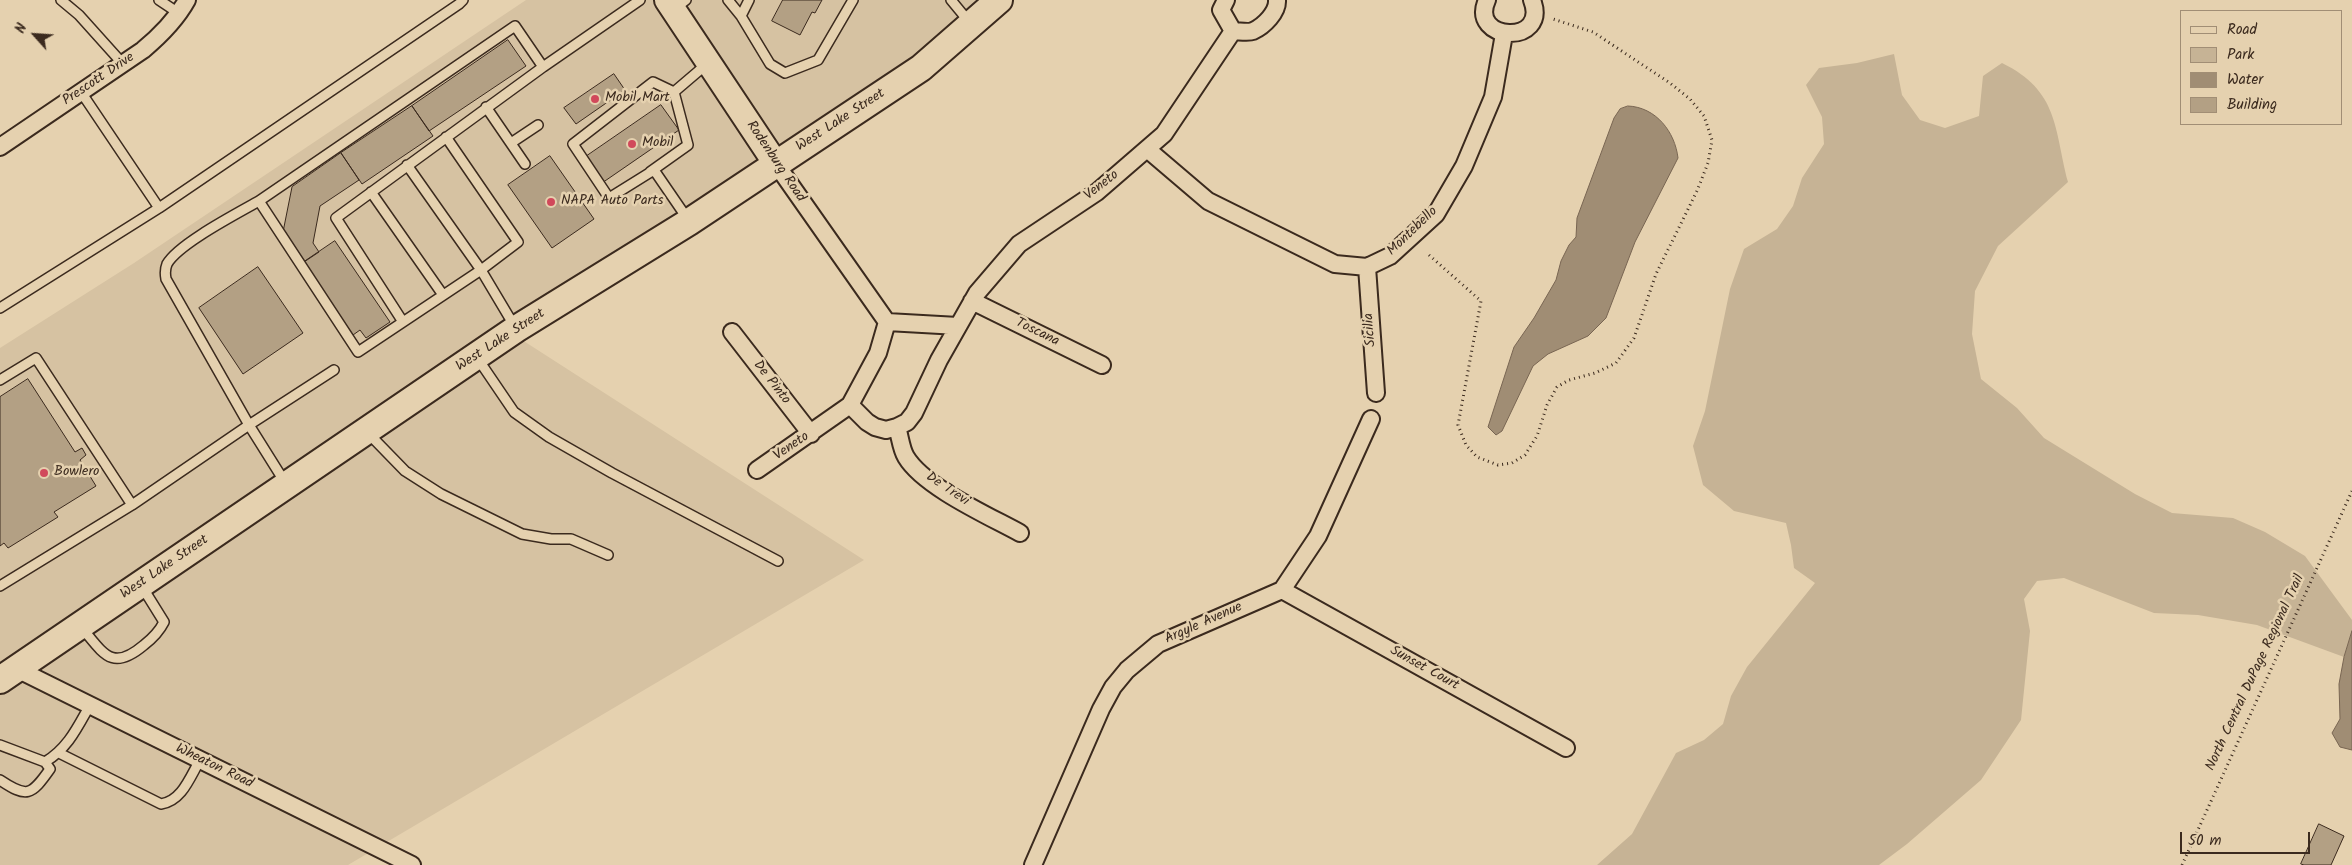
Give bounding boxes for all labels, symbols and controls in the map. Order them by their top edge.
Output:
north arrow [10,10,60,60]
legend [2180,10,2342,125]
text: Road [2227,18,2257,42]
text: N [10,20,33,37]
text: Park [2227,43,2254,67]
street label: Prescott Drive [60,50,138,110]
text: Water [2227,68,2263,92]
street label: West Lake Street [793,86,889,156]
place label: Mobil Mart [605,91,670,107]
marker: Mobil Mart [589,93,601,105]
text: Building [2227,93,2277,117]
street label: Rodenburg Road [742,118,808,206]
place label: Mobil [642,136,673,152]
marker: Mobil [626,138,638,150]
street label: Veneto [1081,167,1123,205]
place label: NAPA Auto Parts [561,194,664,210]
marker: NAPA Auto Parts [545,196,557,208]
street label: Montebello [1384,204,1442,260]
street label: West Lake Street [453,306,549,376]
street label: Sicilia [1361,313,1381,347]
street label: Toscana [1012,315,1062,351]
street label: De Pinto [749,358,793,408]
street label: Veneto [771,429,813,465]
place label: Bowlero [54,465,99,481]
marker: Bowlero [38,467,50,479]
street label: De Trevi [922,469,972,511]
street label: West Lake Street [118,532,212,604]
street label: North Central DuPage Regional Trail [2203,572,2309,774]
street label: Argyle Avenue [1163,599,1245,649]
street label: Sunset Court [1386,643,1462,695]
street label: Wheaton Road [172,741,256,793]
scale bar [2182,822,2312,854]
text: 50 m [2188,829,2222,853]

